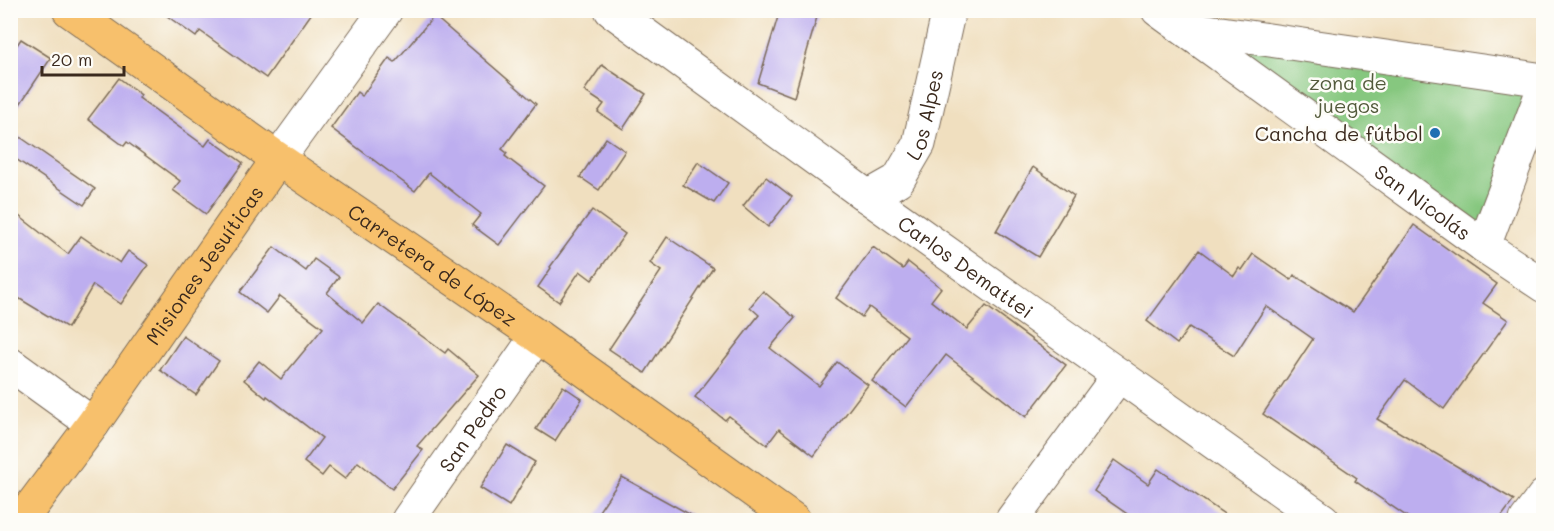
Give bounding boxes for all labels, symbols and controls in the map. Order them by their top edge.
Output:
scale bar [42,39,124,77]
text: 20 m [51,47,92,71]
street label: Los Alpes [900,67,948,164]
park label: zona de juegos [1309,69,1387,118]
place label: Cancha de fútbol [1255,120,1423,146]
marker: Cancha de fútbol [1428,126,1442,140]
street label: San Nicolás [1369,158,1476,245]
street label: Misiones Jesuíticas [139,180,269,350]
street label: Carretera de López [343,198,522,332]
street label: Carlos Demattei [893,209,1039,324]
street label: San Pedro [433,380,512,477]

